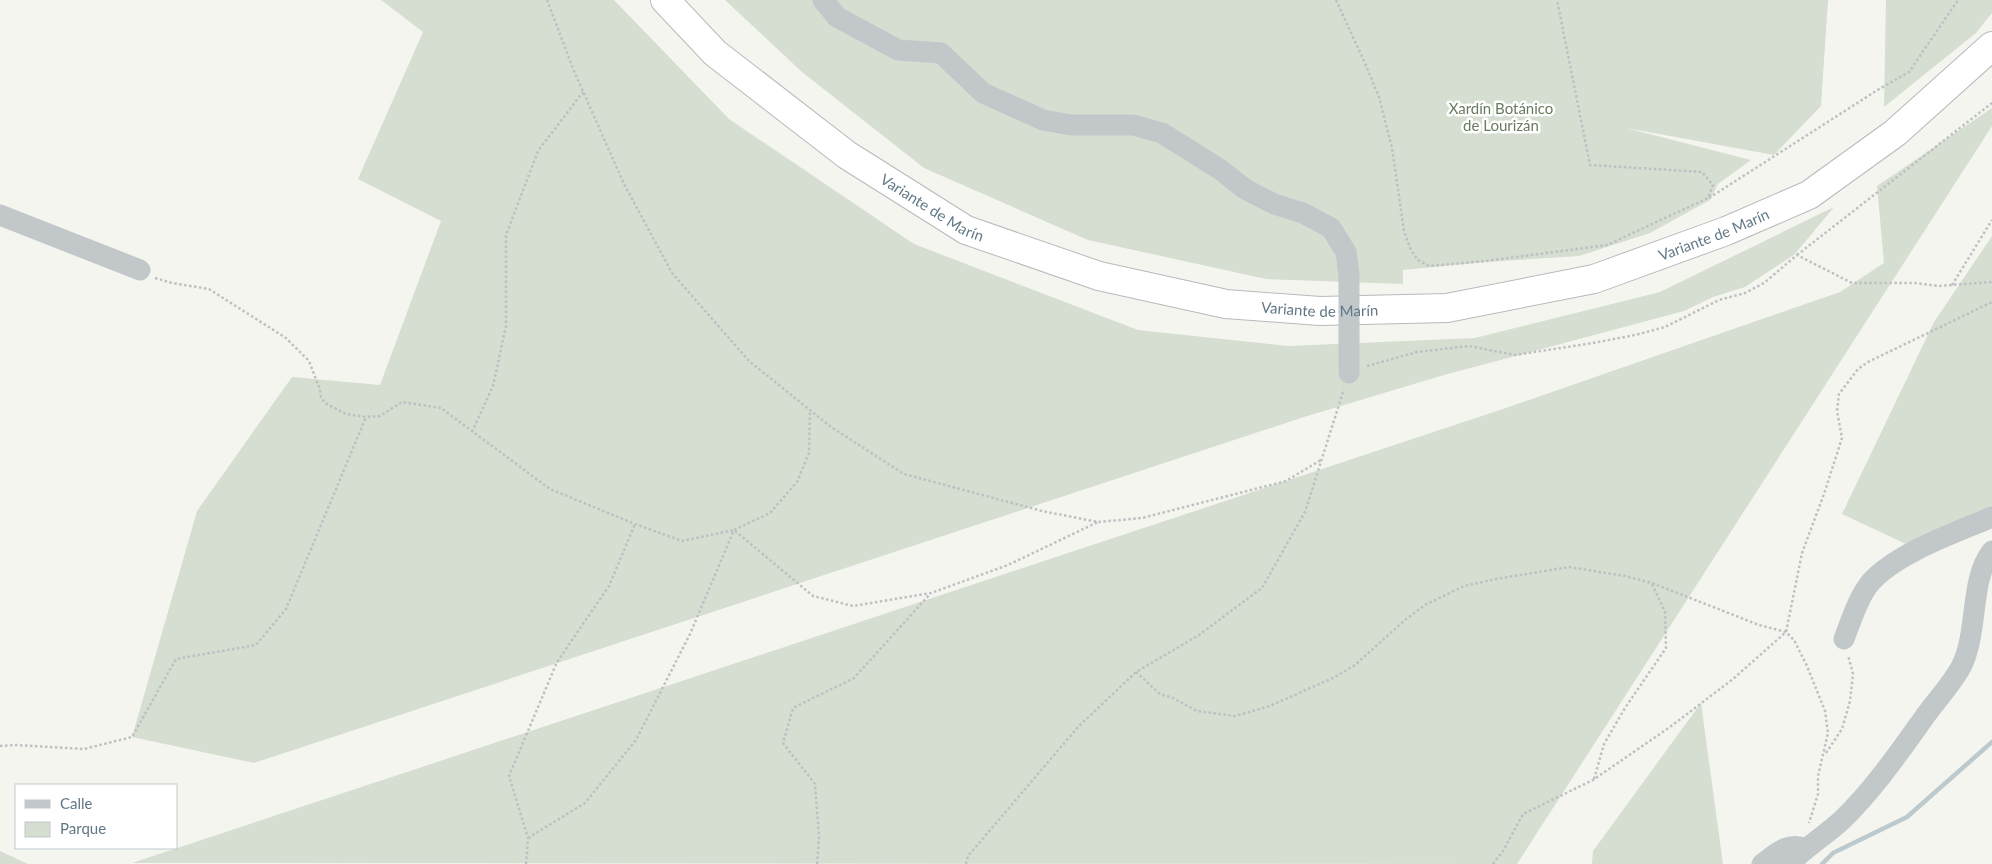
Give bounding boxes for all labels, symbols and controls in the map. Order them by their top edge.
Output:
park label: Xardín Botánico de Lourizán [1449,99,1553,134]
street label: Variante de Marín [877,170,986,244]
street label: Variante de Marín [1656,204,1772,264]
street label: Variante de Marín [1260,298,1378,320]
legend [15,784,178,849]
text: Calle [60,794,93,812]
text: Parque [60,819,106,837]

